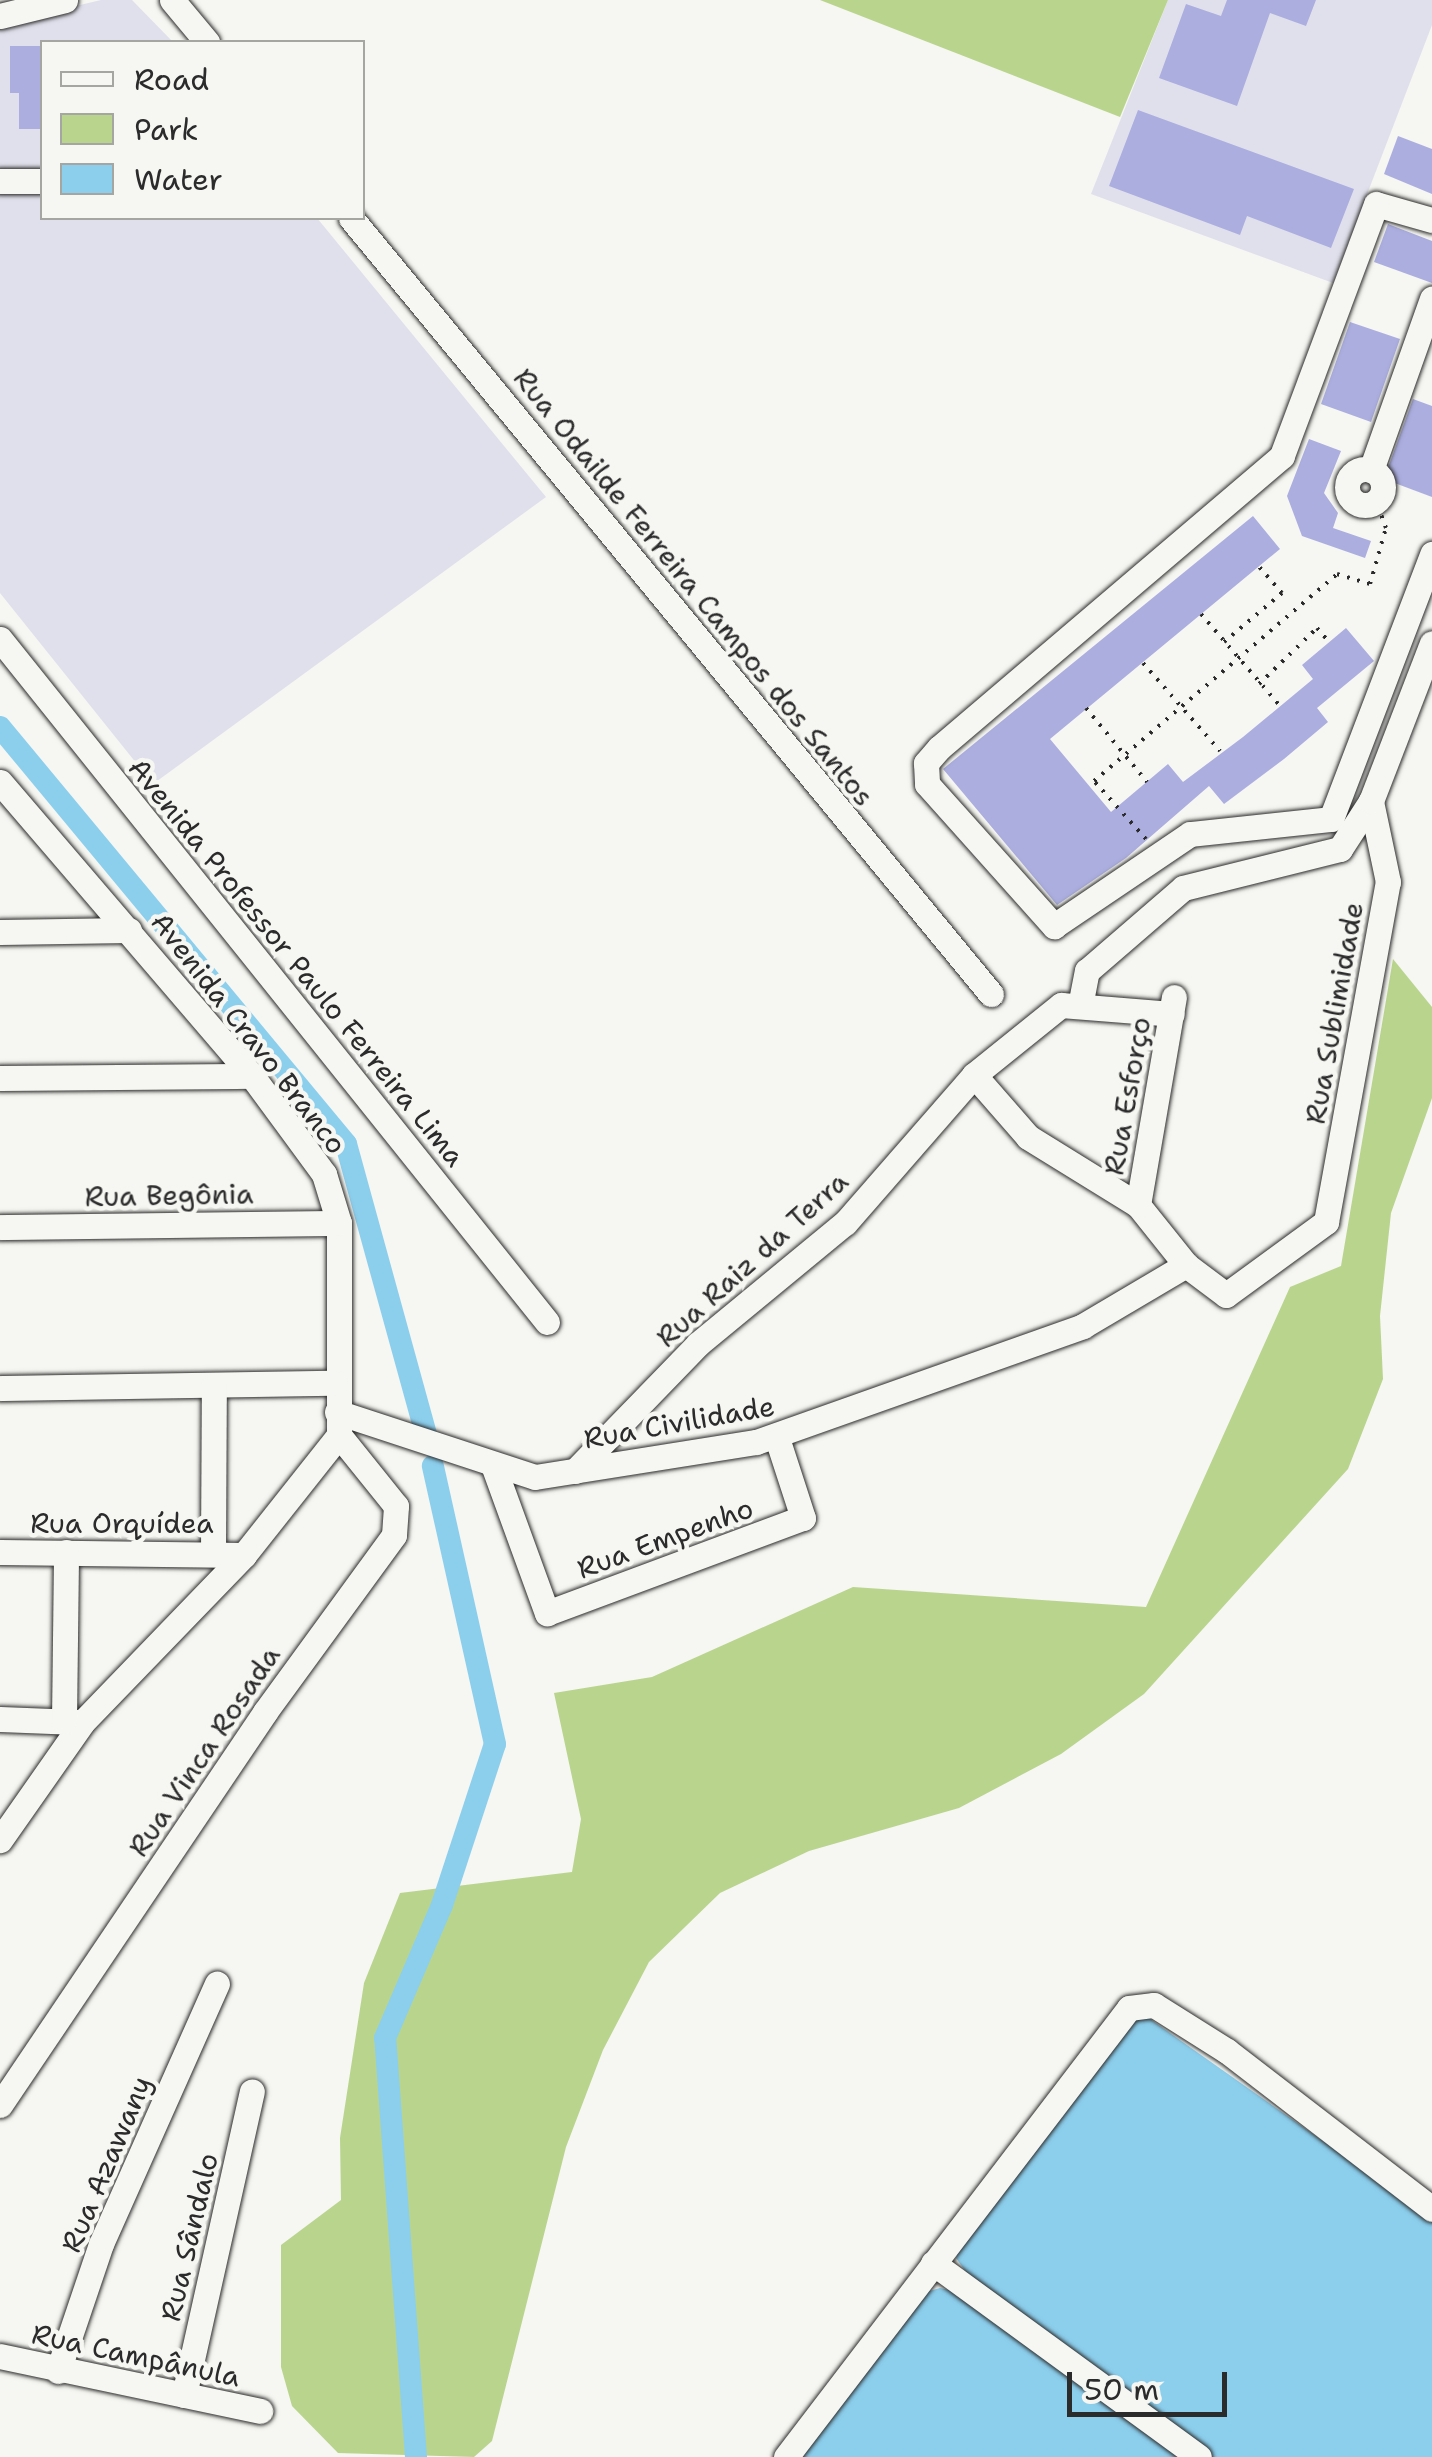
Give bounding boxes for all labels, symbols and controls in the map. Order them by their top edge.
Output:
legend [40,40,365,220]
text: Road [134,59,209,100]
text: Park [134,109,198,150]
text: Water [134,159,223,200]
street label: Rua Odailde Ferreira Campos dos Santos [507,361,881,813]
street label: Avenida Professor Paulo Ferreira Lima [122,751,472,1173]
street label: Rua Sublimidade [1298,900,1370,1126]
street label: Avenida Cravo Branco [144,906,354,1160]
street label: Rua Esforço [1097,1014,1157,1178]
street label: Rua Raiz da Terra [649,1164,855,1354]
street label: Rua Begônia [84,1177,254,1213]
street label: Rua Civilidade [581,1389,777,1455]
street label: Rua Empenho [572,1491,758,1585]
street label: Rua Orquídea [30,1506,214,1540]
street label: Rua Vinca Rosada [121,1639,287,1863]
street label: Rua Azawany [54,2071,158,2257]
street label: Rua Sândalo [153,2150,225,2324]
street label: Rua Campânula [29,2317,243,2393]
scale bar [1072,2352,1232,2414]
text: 50 m [1084,2369,1159,2410]

